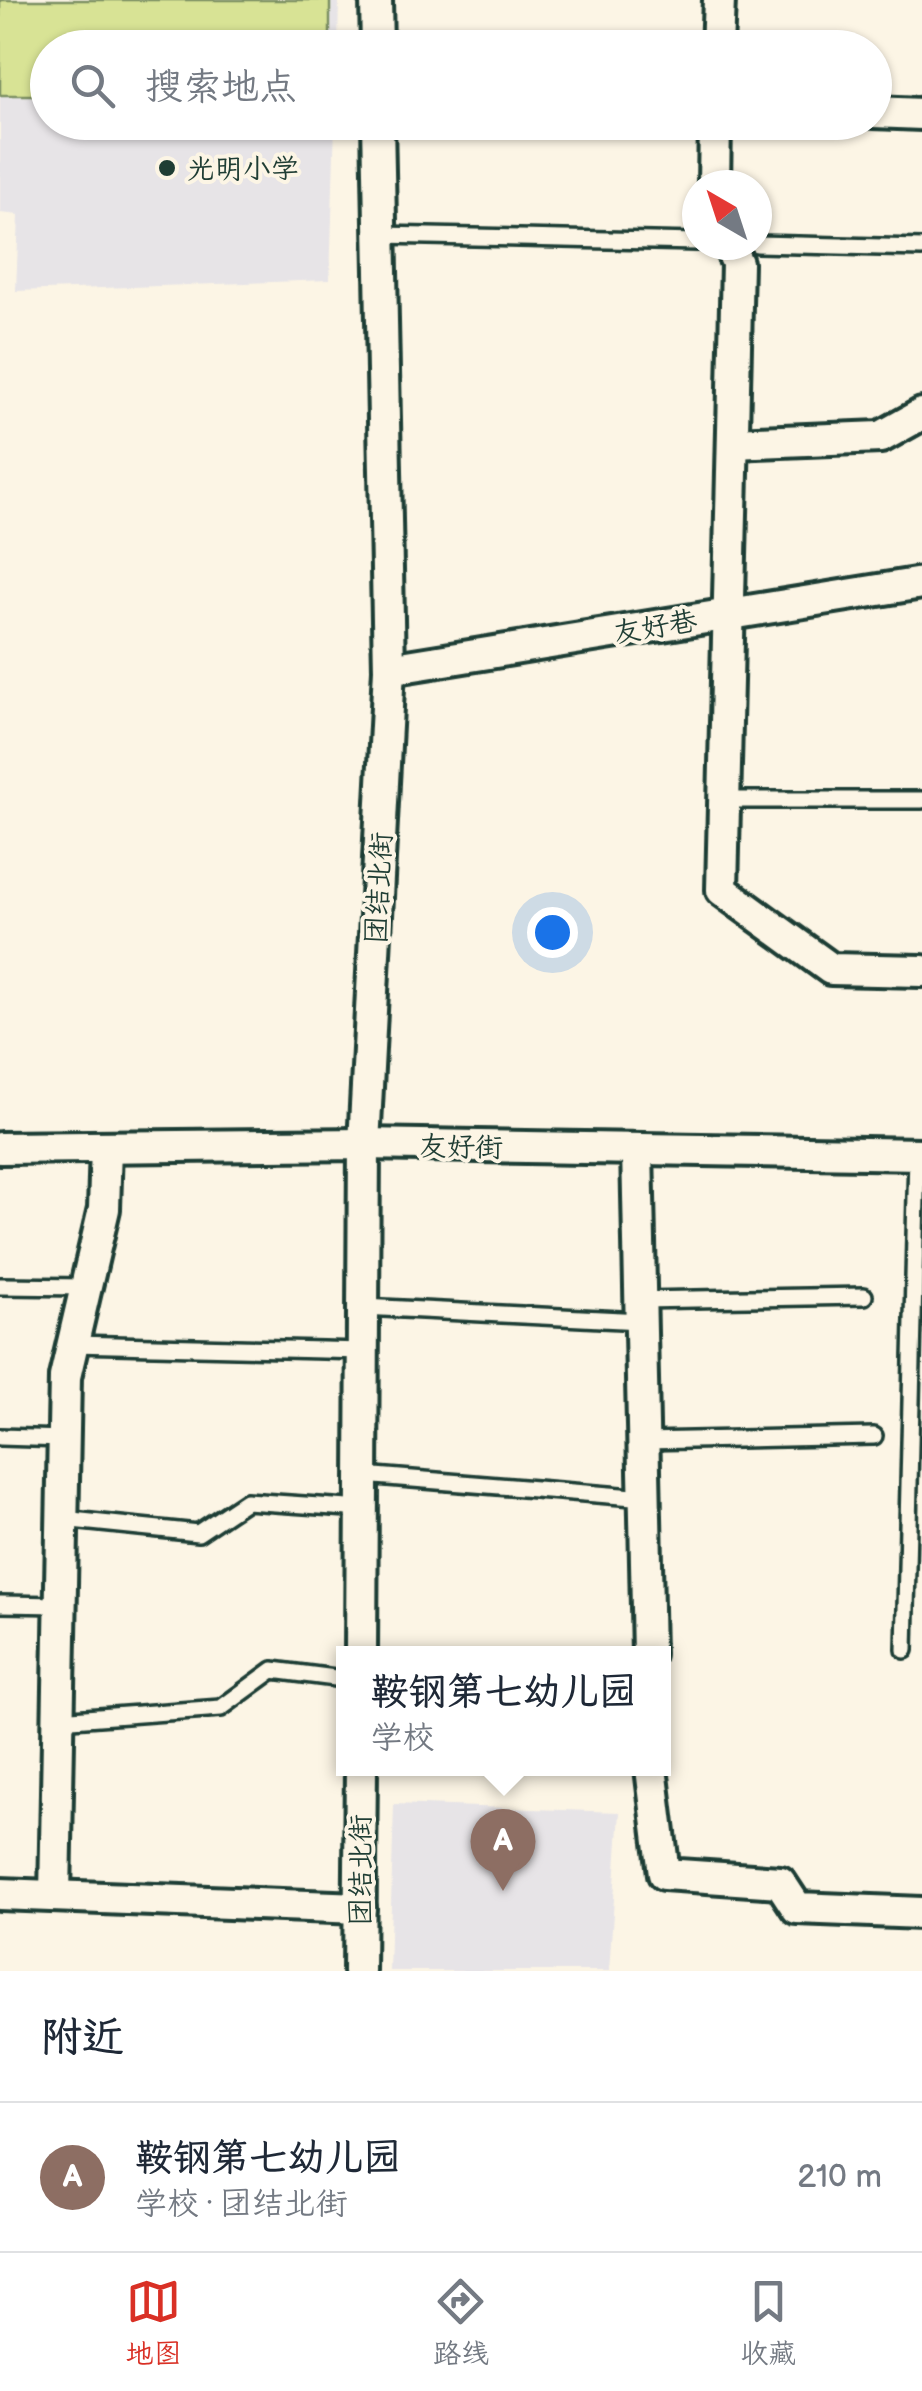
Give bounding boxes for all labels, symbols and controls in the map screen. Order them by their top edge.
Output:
search box [30,30,892,140]
icon: search [65,58,120,113]
text: 搜索地点 [145,65,297,110]
place label: 光明小学 [187,153,299,186]
marker: 光明小学 [156,157,178,179]
north arrow [682,170,772,260]
street label: 友好巷 [611,604,700,650]
street label: 团结北街 [360,831,399,945]
your location [527,907,578,958]
street label: 友好街 [419,1130,503,1165]
popup [336,1646,671,1776]
text: 鞍钢第七幼儿园 [370,1670,637,1715]
text: 学校 [370,1719,435,1758]
pin: A [470,1808,536,1891]
street label: 团结北街 [345,1814,378,1926]
text: 附近 [40,2013,124,2064]
text: 鞍钢第七幼儿园 [135,2136,401,2181]
text: A [63,2158,82,2197]
text: 210 m [797,2158,882,2197]
text: 学校 · 团结北街 [135,2185,348,2224]
tab: 地图 [126,2274,182,2371]
tab: 路线 [433,2274,489,2371]
tab: 收藏 [740,2274,796,2371]

